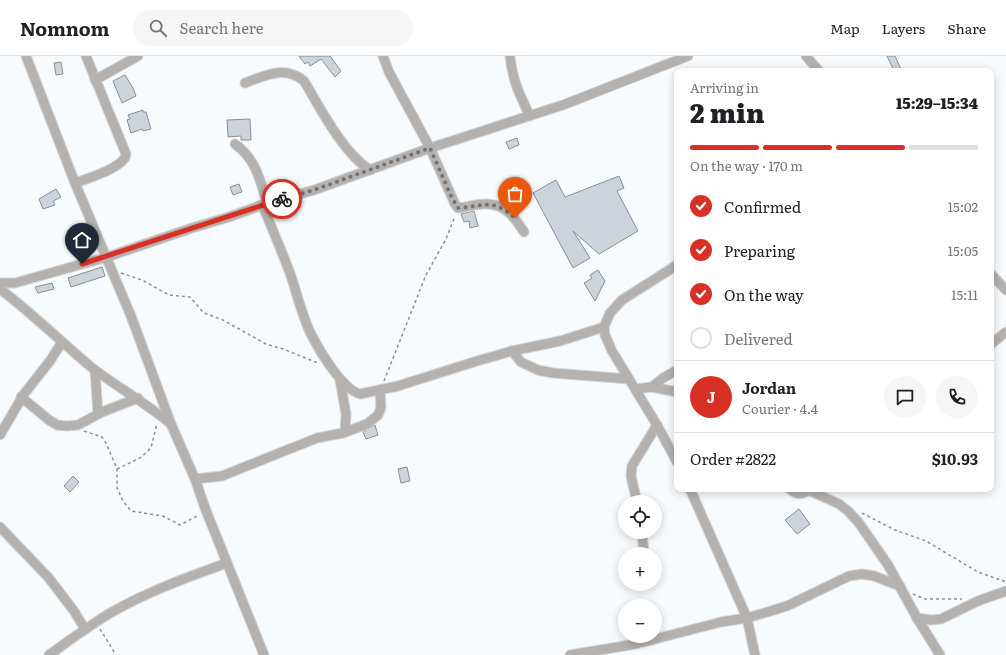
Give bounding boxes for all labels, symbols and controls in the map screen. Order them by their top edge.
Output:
search box [133,10,413,46]
text: Nomnom [20,14,109,42]
text: Search here [179,16,264,39]
icon: search [147,17,169,39]
text: Map [830,18,860,38]
text: Layers [882,18,925,38]
text: Share [947,18,986,38]
text: Arriving in [690,78,759,97]
text: 15:29–15:34 [896,91,978,114]
text: 2 min [690,92,765,131]
text: On the way · 170 m [690,156,803,175]
pin [498,177,532,218]
courier [262,179,302,219]
icon: bag [504,183,526,205]
icon: bike [271,188,293,210]
icon: check [690,195,712,217]
text: Confirmed [724,195,801,218]
text: 15:02 [948,197,978,216]
pin [65,223,99,264]
icon: home [71,229,93,251]
icon: check [690,239,712,261]
text: Preparing [724,239,795,262]
text: 15:05 [948,241,978,260]
icon: check [690,283,712,305]
text: On the way [724,283,804,306]
text: 15:11 [951,285,978,304]
text: Delivered [724,327,793,350]
text: Jordan [742,376,796,399]
button: chat [884,376,926,418]
button: phone [936,376,978,418]
text: J [707,385,715,408]
text: Courier · 4.4 [742,399,818,418]
text: Order #2822 [690,447,776,470]
text: $10.93 [932,447,978,470]
map controls [618,495,662,643]
button: locate [618,495,662,539]
button: + [618,547,662,591]
button: − [618,599,662,643]

